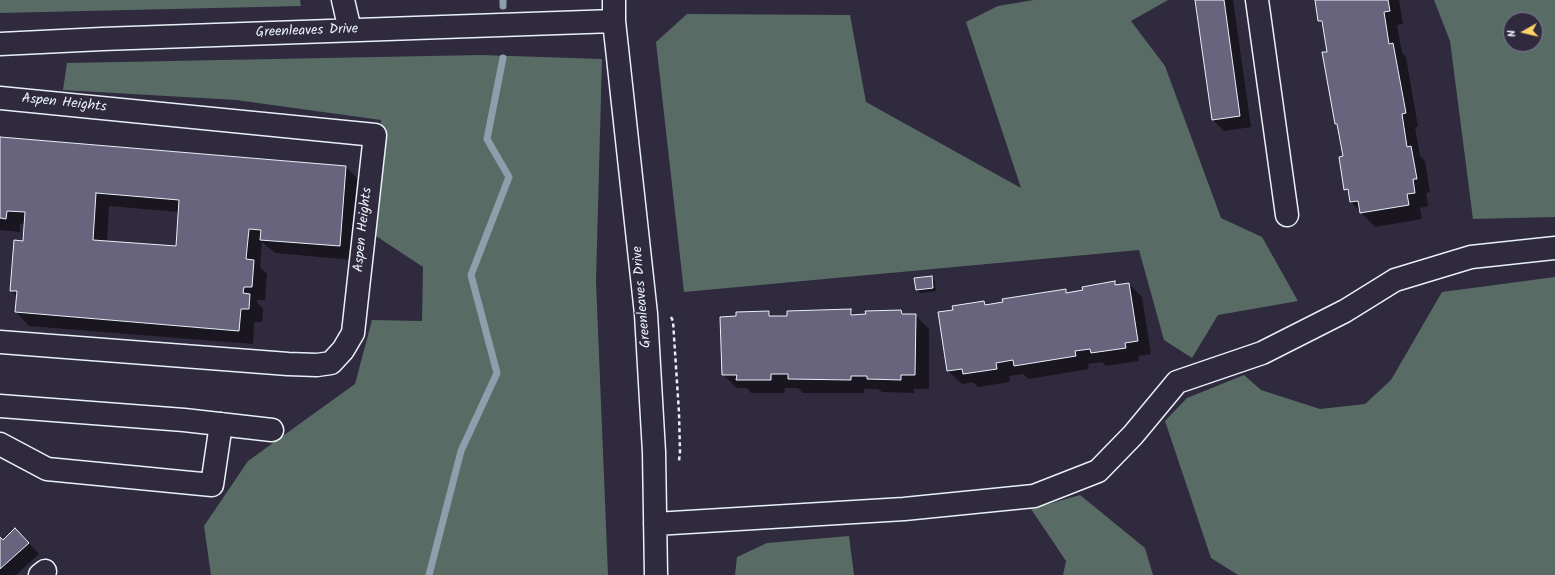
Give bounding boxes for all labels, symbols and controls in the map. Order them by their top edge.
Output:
north arrow [1503,12,1543,52]
street label: Greenleaves Drive [255,22,359,42]
text: N [1503,29,1522,38]
street label: Aspen Heights [21,91,107,117]
street label: Aspen Heights [351,187,377,273]
street label: Greenleaves Drive [630,245,656,349]

